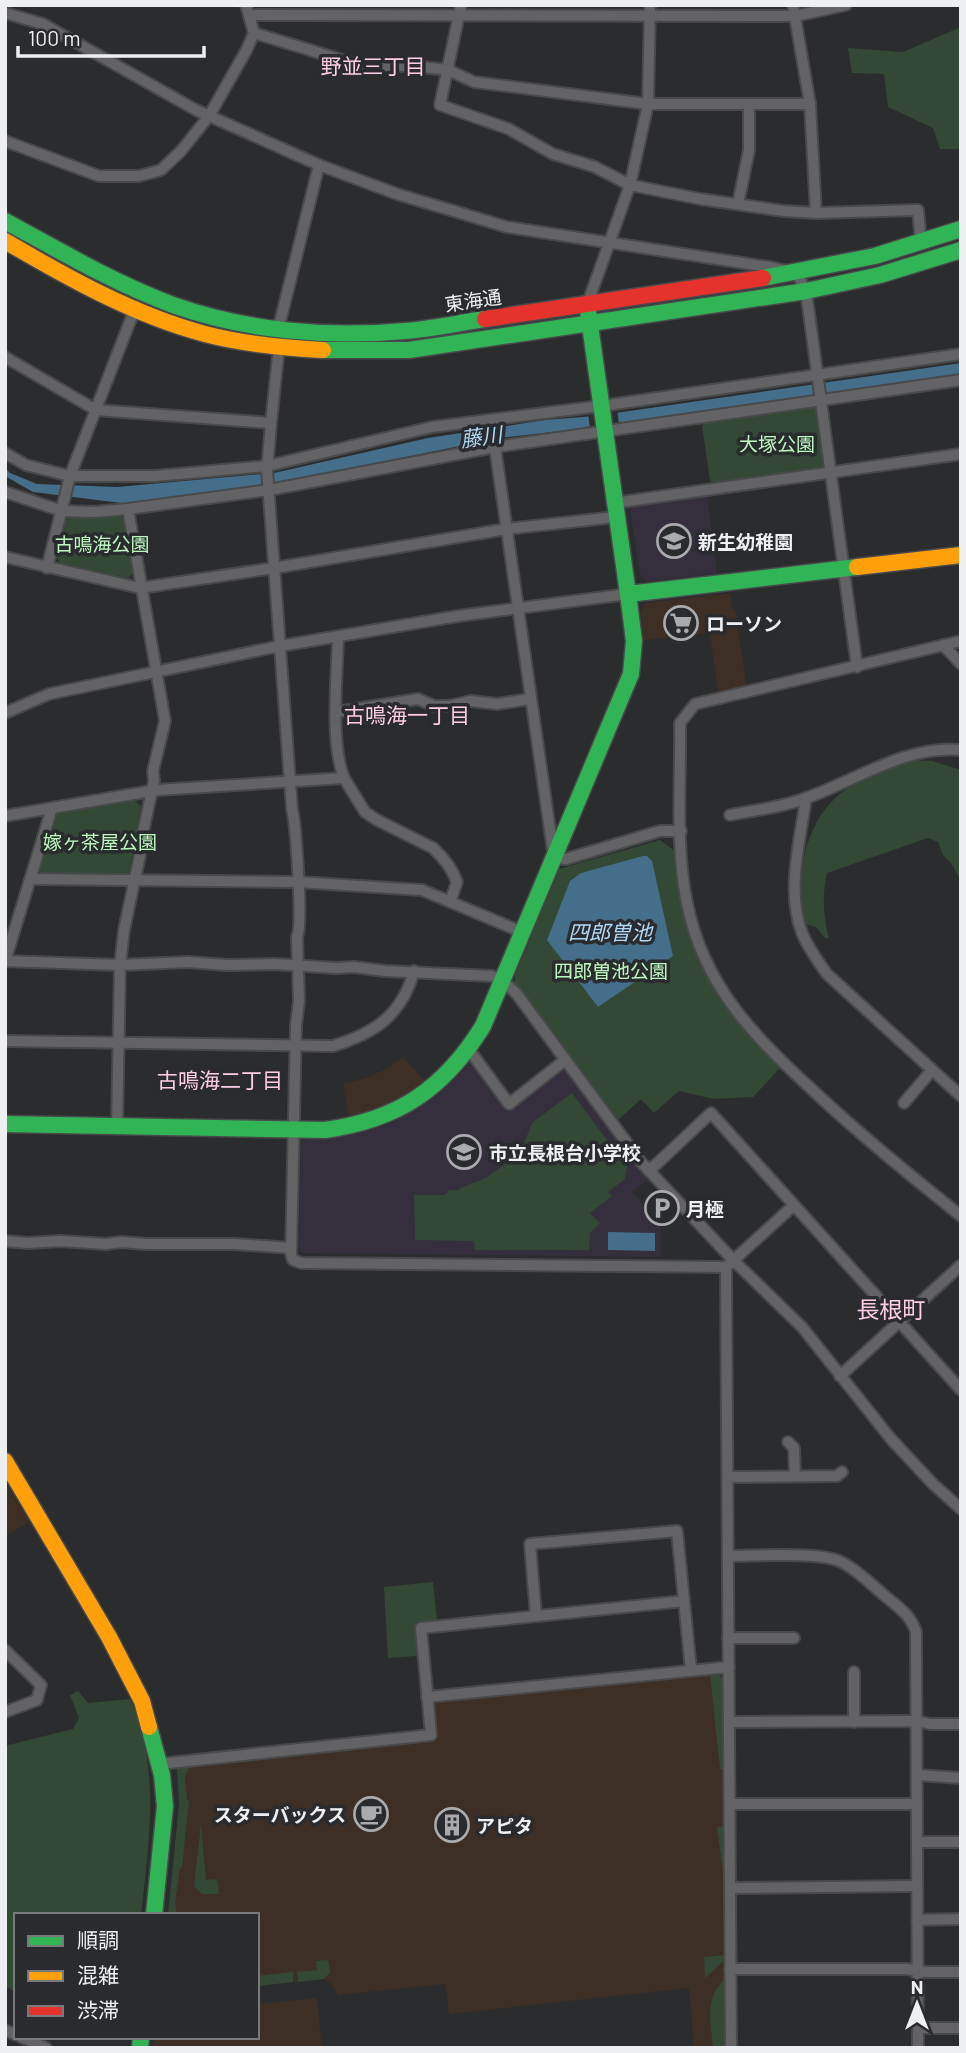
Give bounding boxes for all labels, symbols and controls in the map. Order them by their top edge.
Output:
scale bar [18,14,203,58]
text: 100 m [28,25,81,50]
district label: 野並三丁目 [321,53,426,78]
street label: 東海通 [443,285,503,315]
water label: 藤川 [458,420,506,451]
park label: 大塚公園 [739,432,815,455]
school or university icon: 新生幼稚園 [655,522,693,560]
place label: 新生幼稚園 [698,530,793,553]
park label: 古鳴海公園 [54,532,150,555]
supermarket icon: ローソン [662,604,700,642]
place label: ローソン [706,612,782,635]
district label: 古鳴海一丁目 [344,702,470,727]
park label: 嫁ヶ茶屋公園 [43,830,157,853]
water label: 四郎曽池 [568,919,654,944]
park label: 四郎曽池公園 [554,959,668,982]
district label: 古鳴海二丁目 [157,1067,283,1092]
school or university icon: 市立長根台小学校 [445,1133,483,1171]
place label: 市立長根台小学校 [489,1141,641,1164]
parking icon: 月極 [643,1189,681,1227]
place label: 月極 [686,1197,724,1220]
district label: 長根町 [857,1295,926,1323]
cafe icon: スターバックス [352,1795,390,1833]
place label: スターバックス [214,1803,346,1826]
building icon: アピタ [433,1806,471,1844]
place label: アピタ [476,1814,533,1837]
legend [14,1913,259,2039]
text: 順調 [77,1927,119,1952]
text: 混雑 [77,1962,119,1987]
north arrow [882,1969,952,2039]
text: N [911,1975,923,1998]
text: 渋滞 [77,1997,119,2022]

